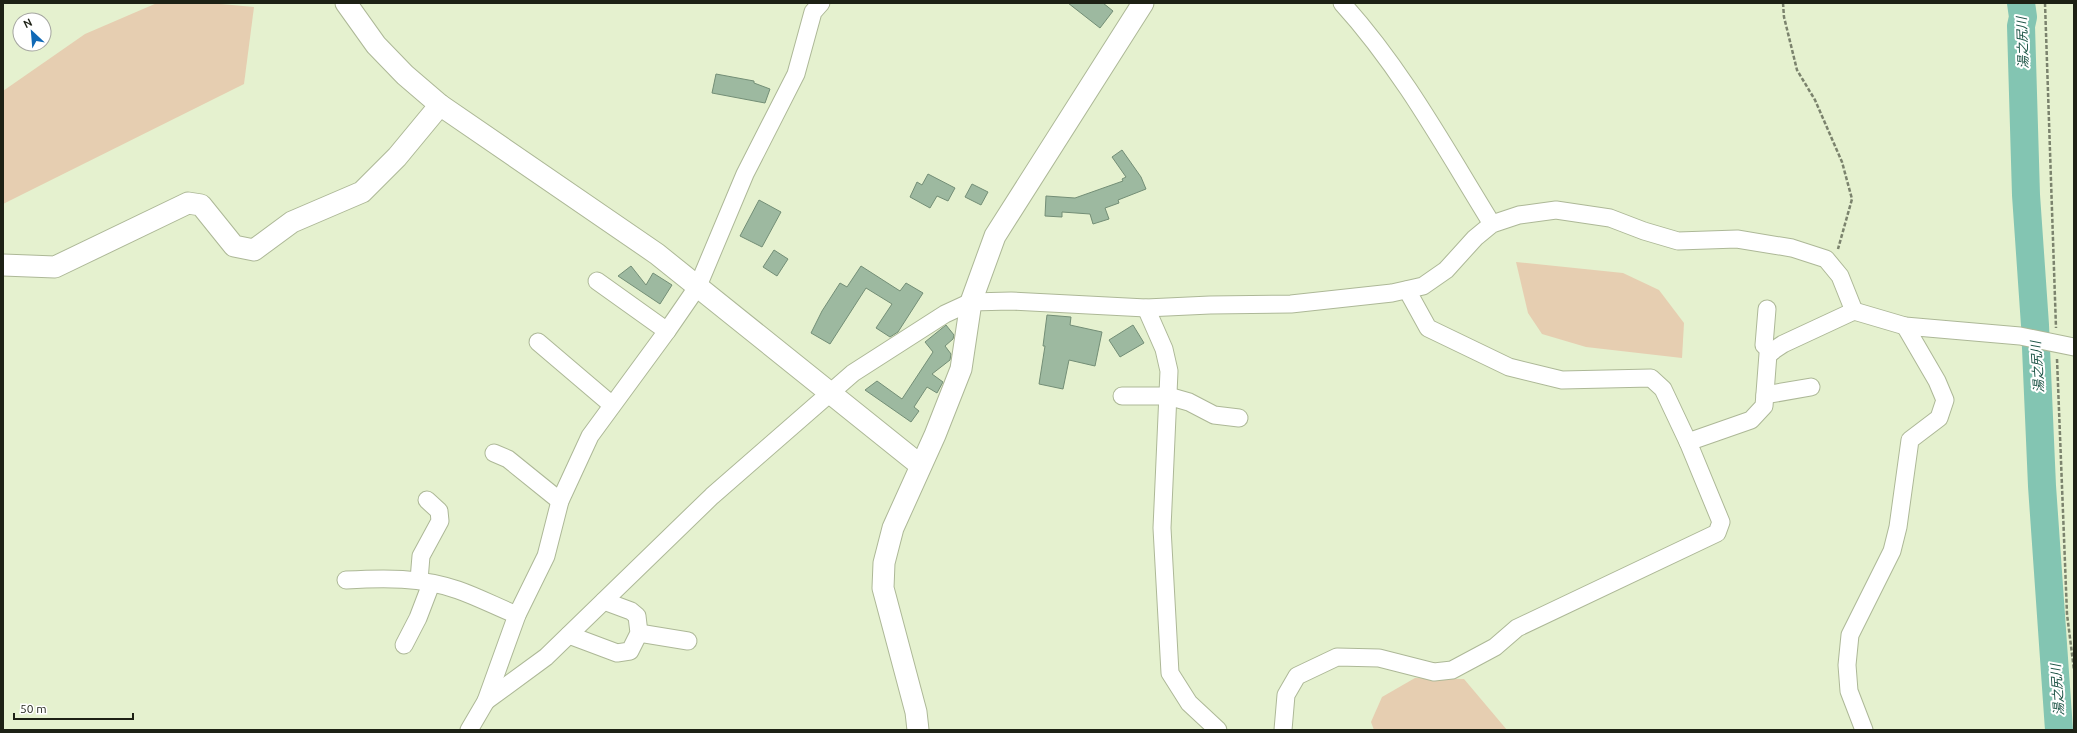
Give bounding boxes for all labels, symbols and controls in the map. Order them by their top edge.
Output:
north arrow [12,12,52,52]
water label: 湯之尻川 [2014,15,2030,69]
text: N [21,16,34,30]
water label: 湯之尻川 [2028,339,2046,393]
water label: 湯之尻川 [2048,662,2066,716]
scale bar [14,695,133,721]
text: 50 m [20,702,47,715]

